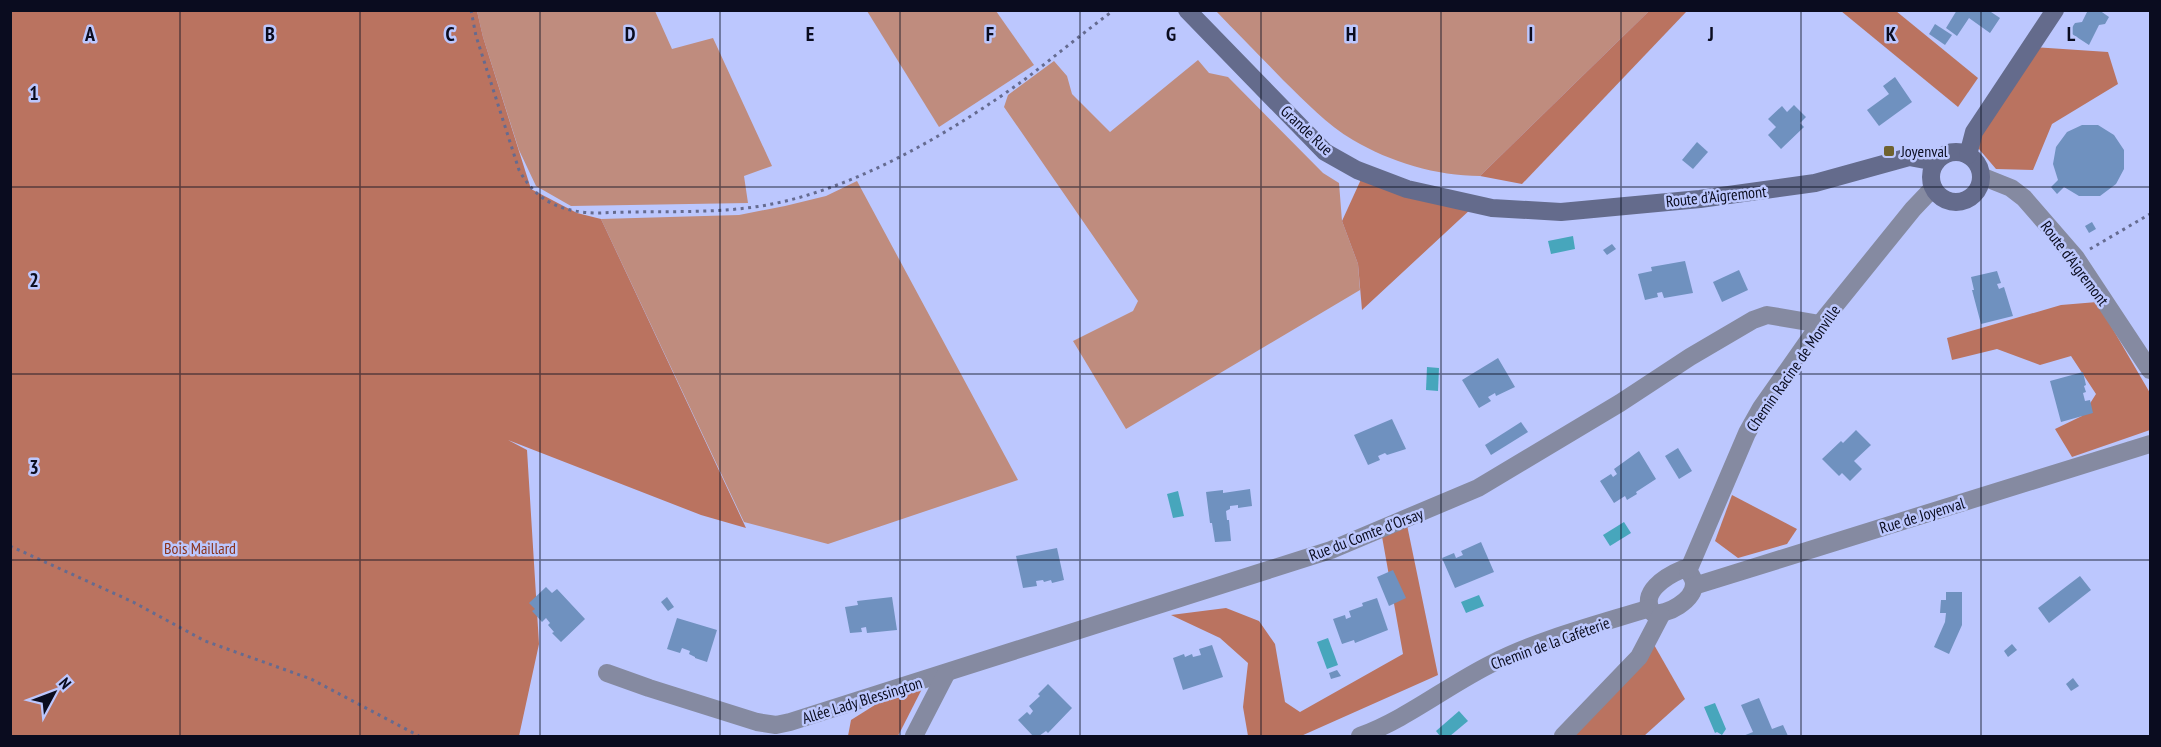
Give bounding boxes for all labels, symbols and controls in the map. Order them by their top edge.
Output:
text: A [84,21,96,47]
text: B [265,21,275,47]
text: C [445,21,455,47]
text: D [625,21,636,47]
text: E [806,21,814,47]
text: F [986,21,994,47]
text: G [1166,21,1176,47]
text: H [1346,21,1356,47]
text: I [1529,21,1533,47]
text: J [1707,21,1714,47]
text: K [1886,21,1897,47]
text: L [2067,21,2076,47]
text: 1 [29,80,39,106]
street label: Grande Rue [1277,101,1337,159]
place label: Joyenval [1900,141,1948,161]
marker: Joyenval [1882,144,1896,158]
street label: Route d’Aigremont [1665,181,1768,211]
street label: Route d'Aigremont [2037,217,2114,310]
text: 2 [29,267,39,293]
street label: Chemin Racine de Monville [1742,301,1844,435]
text: 3 [29,454,39,480]
street label: Rue de Joyenval [1877,492,1967,537]
street label: Rue du Comte d'Orsay [1306,503,1426,565]
park label: Bois Maillard [164,538,236,558]
street label: Chemin de la Caféterie [1488,612,1612,674]
north arrow [24,663,84,723]
street label: Allée Lady Blessington [800,672,924,728]
text: N [55,673,76,693]

